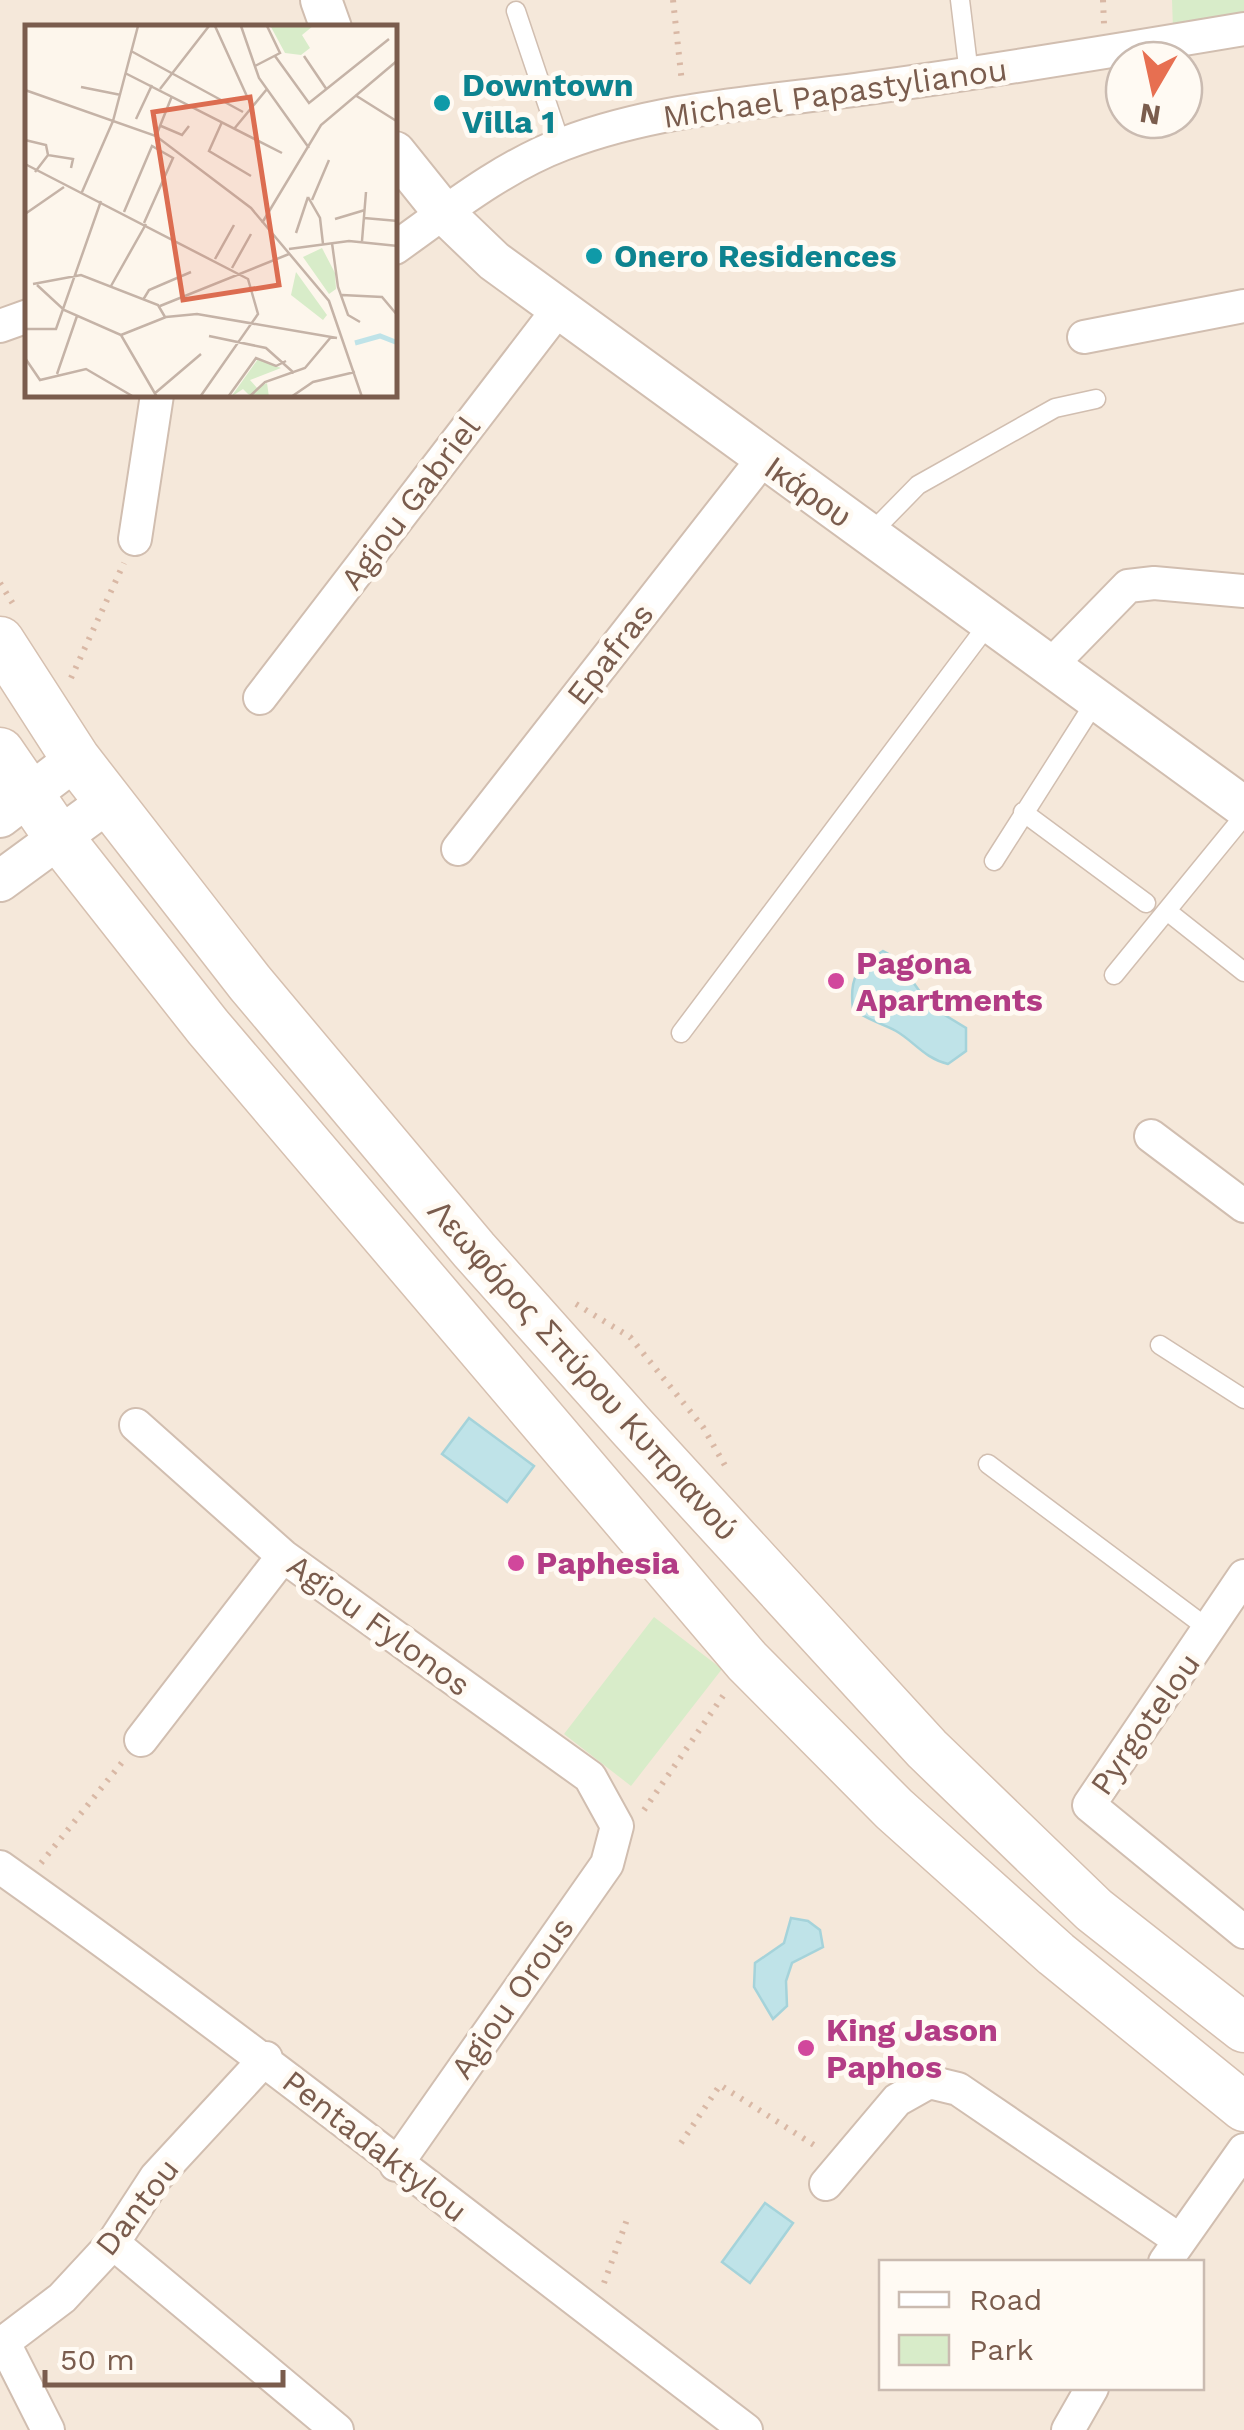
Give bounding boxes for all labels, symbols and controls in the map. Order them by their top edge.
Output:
inset map [25,25,398,398]
north arrow [1104,40,1204,140]
street label: Michael Papastylianou [660,50,1010,136]
place label: Downtown Villa 1 [462,66,634,141]
marker: Downtown Villa 1 [431,92,453,114]
text: N [1137,96,1163,132]
place label: Onero Residences [614,237,897,275]
marker: Onero Residences [583,245,605,267]
street label: Agiou Gabriel [332,408,488,597]
street label: Ικάρου [758,449,858,535]
street label: Epafras [559,596,661,712]
place label: Pagona Apartments [856,944,1043,1019]
marker: Pagona Apartments [825,970,847,992]
street label: Λεωφόρος Σπύρου Κυπριανού [420,1192,746,1548]
place label: Paphesia [536,1544,680,1582]
street label: Agiou Fylonos [280,1546,478,1704]
marker: Paphesia [505,1552,527,1574]
street label: Pyrgotelou [1082,1646,1208,1802]
street label: Agiou Orous [442,1910,582,2086]
place label: King Jason Paphos [826,2011,998,2086]
marker: King Jason Paphos [795,2037,817,2059]
street label: Pentadaktylou [275,2062,475,2230]
street label: Dantou [87,2151,187,2263]
legend [879,2260,1204,2390]
text: Road [969,2282,1042,2317]
scale bar [45,2325,282,2387]
text: Park [969,2332,1034,2367]
text: 50 m [60,2342,135,2377]

